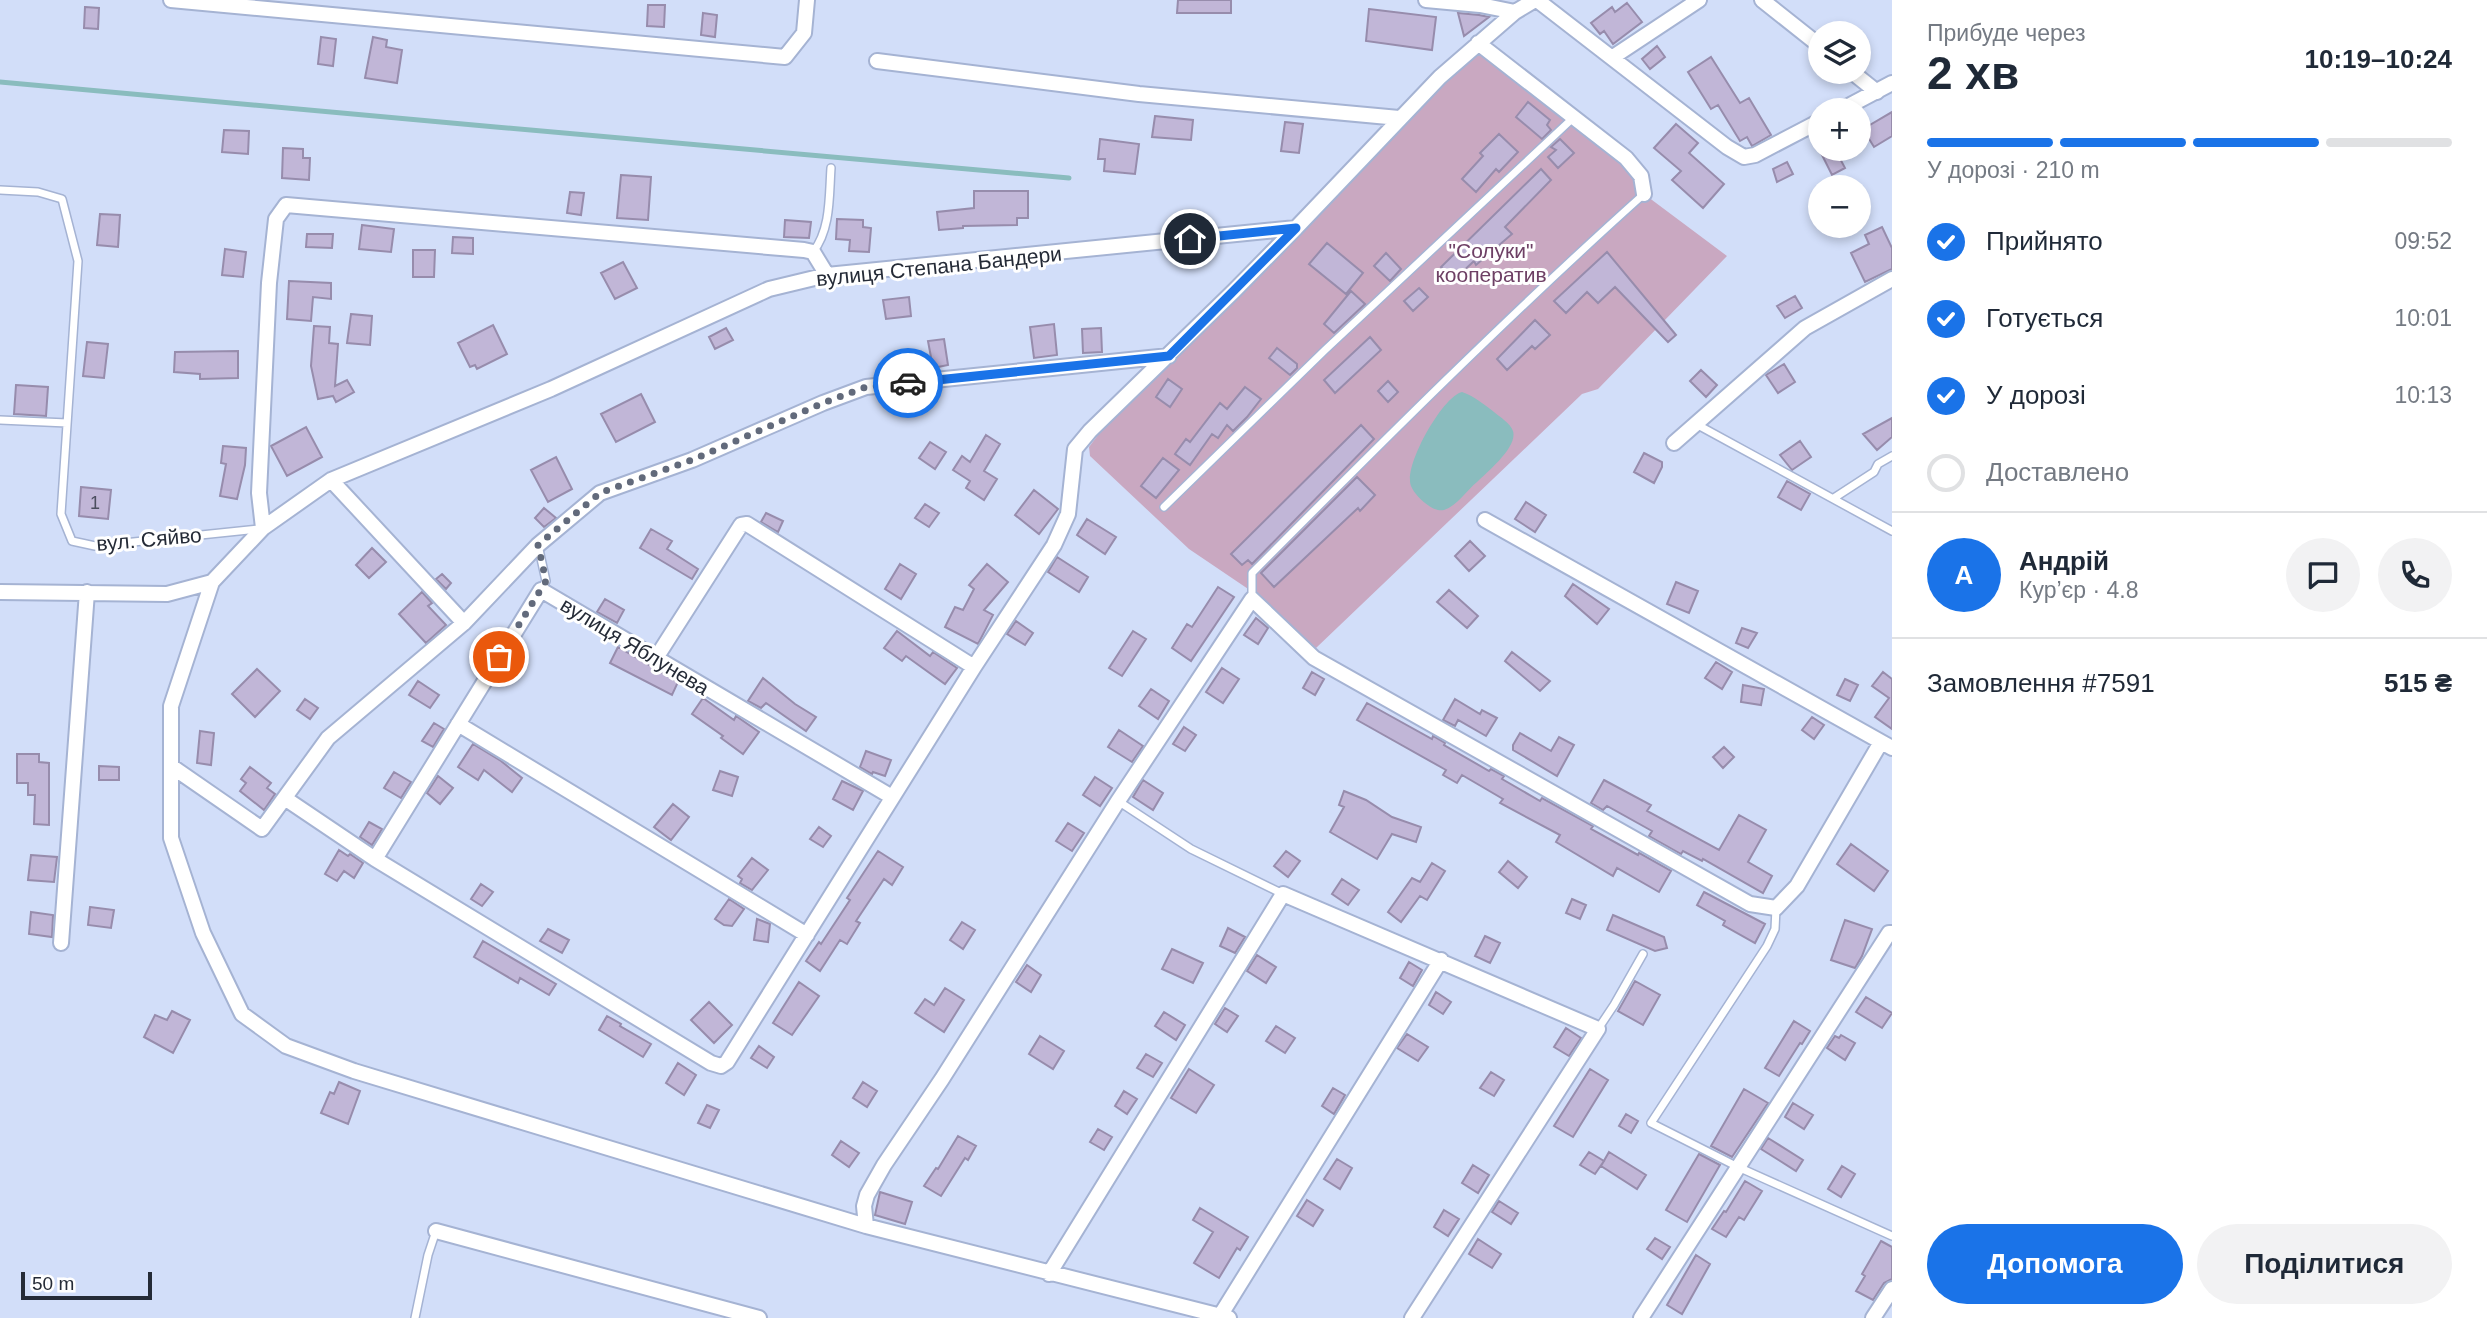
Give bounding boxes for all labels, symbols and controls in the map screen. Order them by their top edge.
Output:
text: Прибуде через [1927,20,2086,46]
map controls [1808,21,1871,238]
button: layers [1808,21,1871,84]
text: 10:19–10:24 [2305,44,2452,74]
text: 2 хв [1927,47,2019,99]
button: + [1808,98,1871,161]
text: У дорозі · 210 m [1927,157,2100,183]
button: − [1808,175,1871,238]
pin [1160,209,1220,269]
icon: home [1171,220,1209,258]
icon: check [1927,223,1965,261]
text: Прийнято [1986,226,2103,256]
text: 09:52 [2394,228,2452,254]
park label: "Солуки" кооператив [1435,239,1547,286]
street label: вулиця Степана Бандери [815,242,1063,290]
icon: check [1927,300,1965,338]
text: Готується [1986,303,2103,333]
text: 10:01 [2394,305,2452,331]
courier [873,348,943,418]
icon: car [889,364,927,402]
icon: check [1927,377,1965,415]
text: У дорозі [1986,380,2086,410]
text: 10:13 [2394,382,2452,408]
text: Доставлено [1986,457,2129,487]
house number: 1 [90,493,100,513]
street label: вул. Сяйво [95,523,203,555]
button: chat [2286,538,2360,612]
button: phone [2378,538,2452,612]
text: Андрій [2019,546,2109,576]
text: А [1955,560,1973,590]
text: Кур’єр · 4.8 [2019,577,2138,603]
street label: вулиця Яблунева [557,593,714,699]
pin [469,627,529,687]
icon: bag [480,638,518,676]
text: Замовлення #7591 [1927,668,2155,698]
text: 515 ₴ [2384,668,2452,698]
button: Допомога [1927,1224,2183,1304]
button: Поділитися [2197,1224,2452,1304]
scale bar [21,1269,152,1301]
text: 50 m [32,1273,74,1294]

